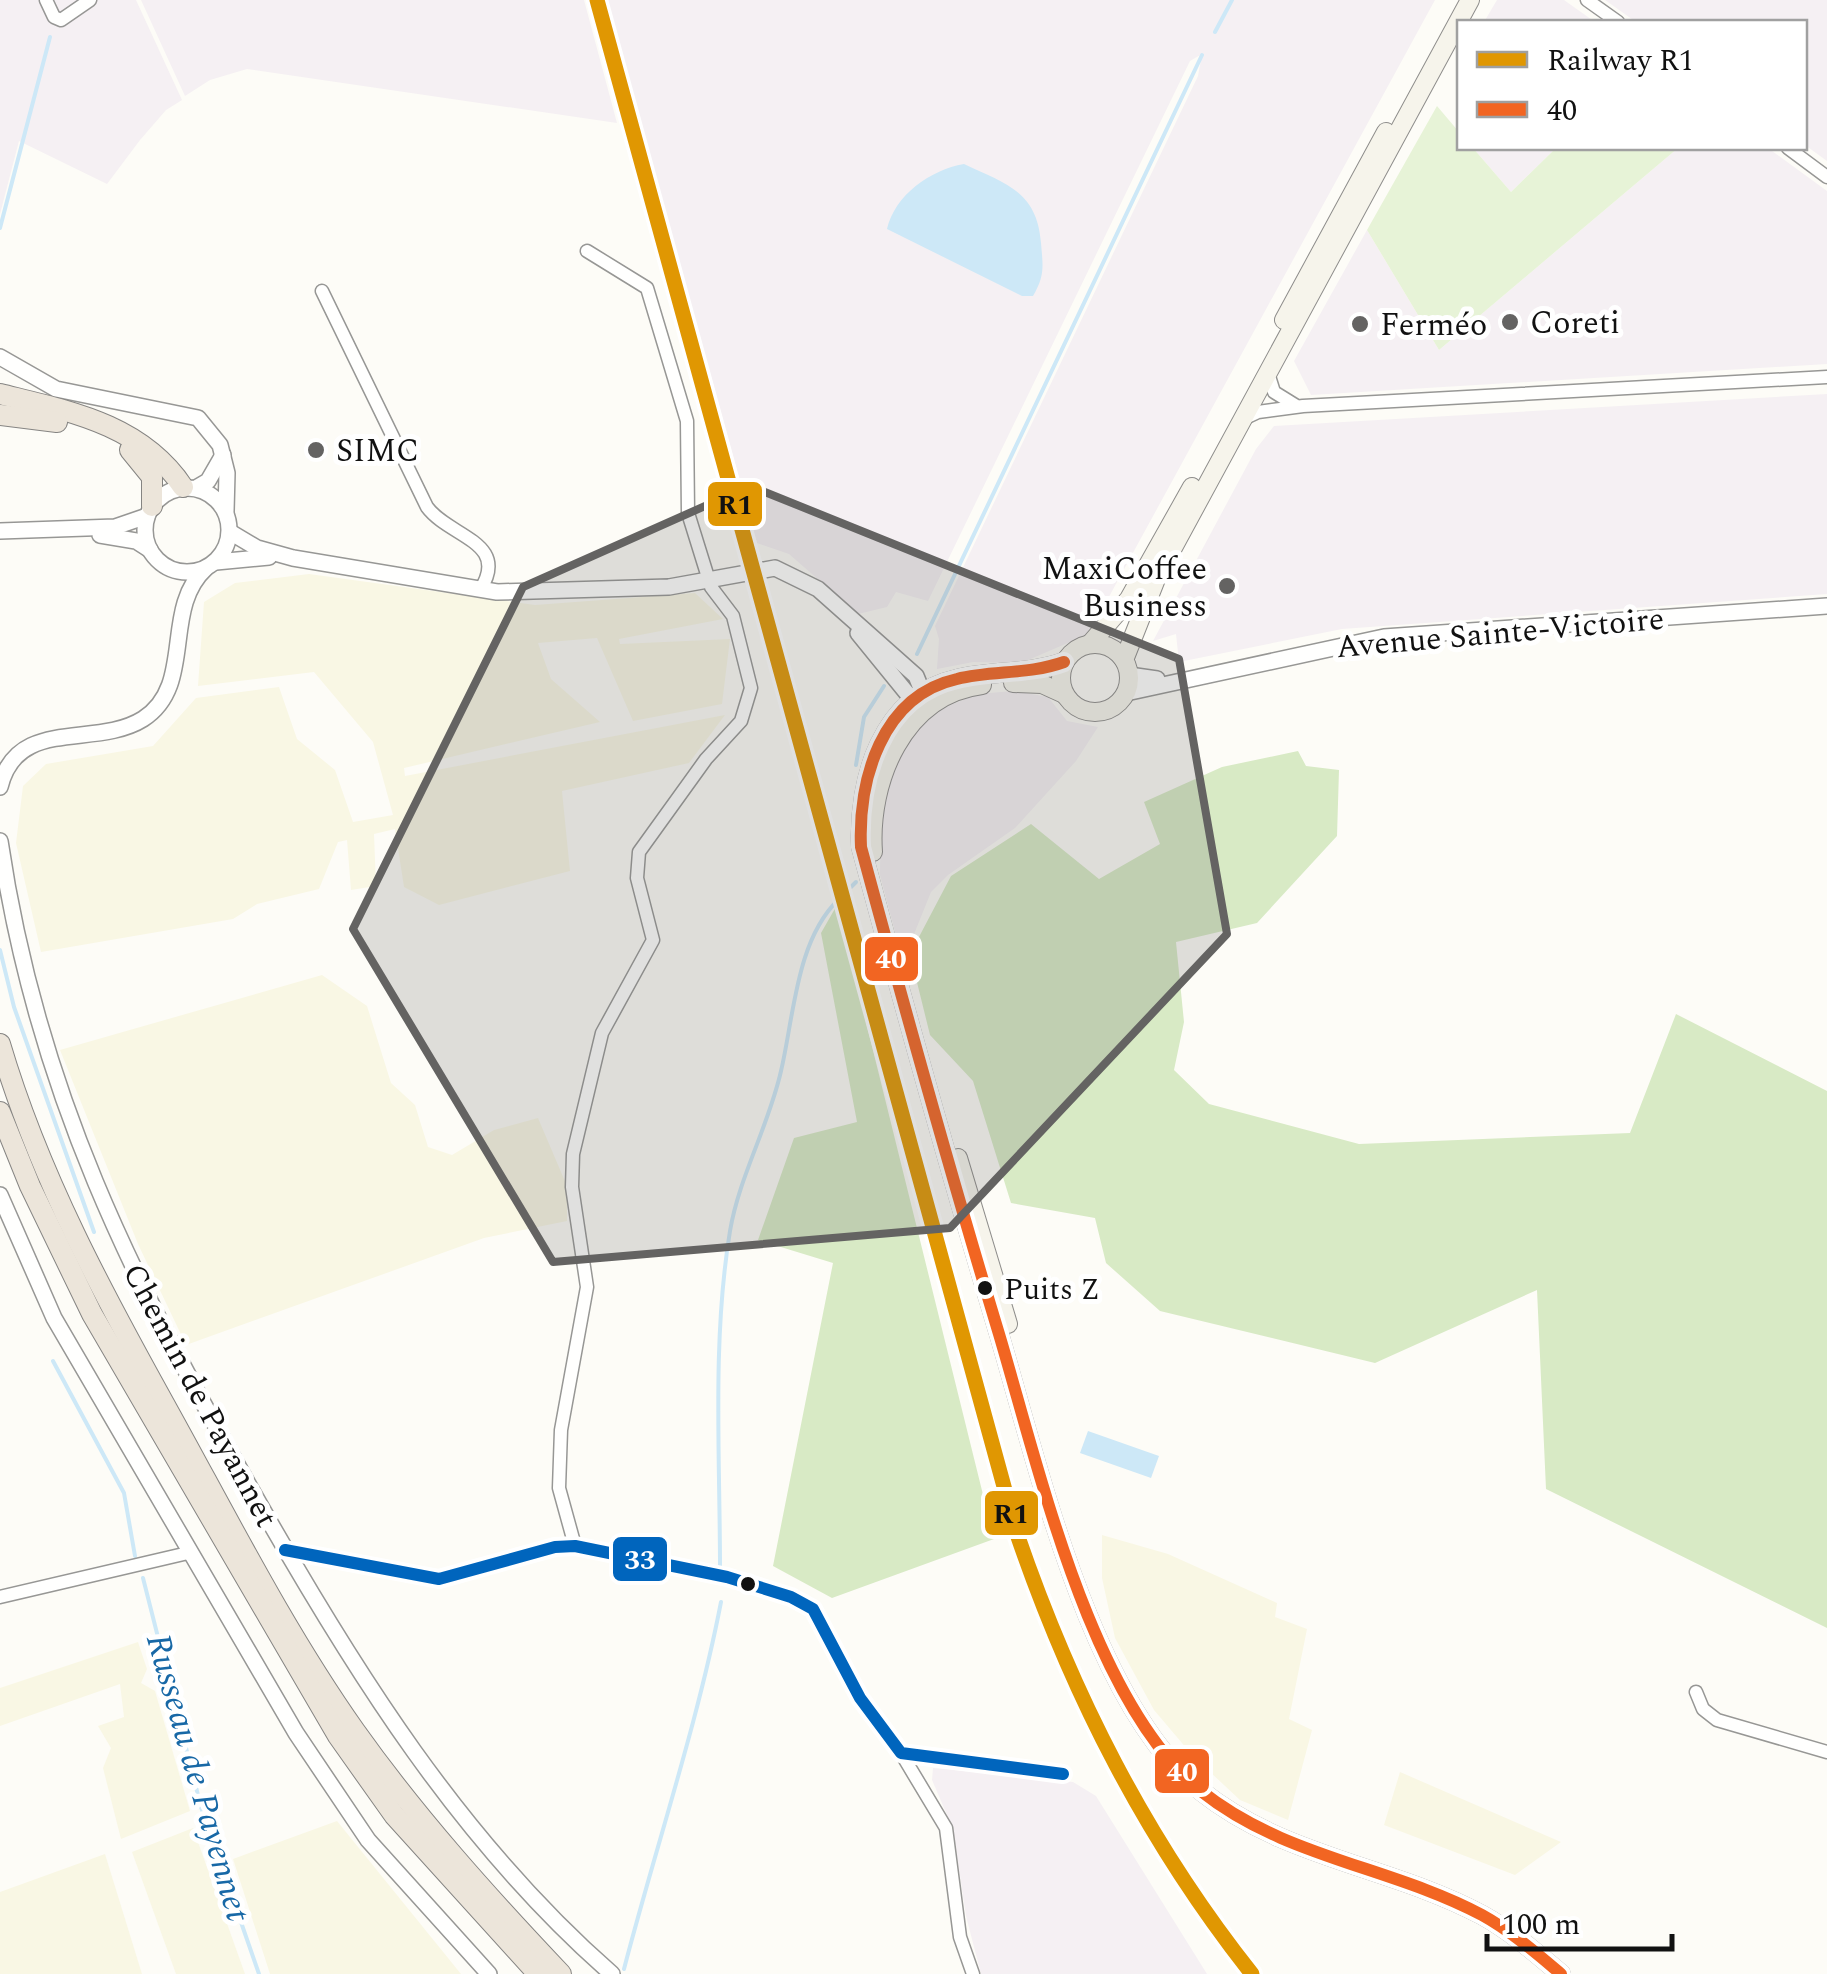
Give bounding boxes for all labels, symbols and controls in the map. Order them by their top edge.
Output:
legend [1457,20,1807,150]
text: Railway R1 [1547,38,1694,84]
text: 40 [1547,88,1577,134]
place label: Coreti [1530,299,1620,348]
place label: Ferméo [1380,301,1487,350]
marker: Coreti [1499,311,1521,333]
marker: Ferméo [1349,313,1371,335]
place label: SIMC [336,427,419,476]
marker: SIMC [305,439,327,461]
line badge: R1 [706,480,764,528]
text: R1 [717,484,753,527]
place label: MaxiCoffee Business [1042,545,1207,631]
marker: MaxiCoffee Business [1216,575,1238,597]
street label: Avenue Sainte-Victoire [1334,595,1666,672]
line badge: 40 [863,935,920,983]
text: 40 [875,938,907,981]
street label: Chemin de Payannet [109,1255,290,1537]
place label: Puits Z [1004,1267,1100,1313]
marker: Puits Z [975,1278,995,1298]
line badge: R1 [983,1489,1040,1537]
text: R1 [993,1493,1029,1536]
line badge: 33 [611,1535,669,1583]
text: 33 [624,1539,656,1582]
unlabelled marker [738,1574,758,1594]
water label: Russeau de Payennet [131,1627,264,1929]
line badge: 40 [1153,1747,1211,1795]
text: 40 [1166,1751,1198,1794]
scale bar [1487,1889,1672,1951]
text: 100 m [1502,1902,1580,1948]

